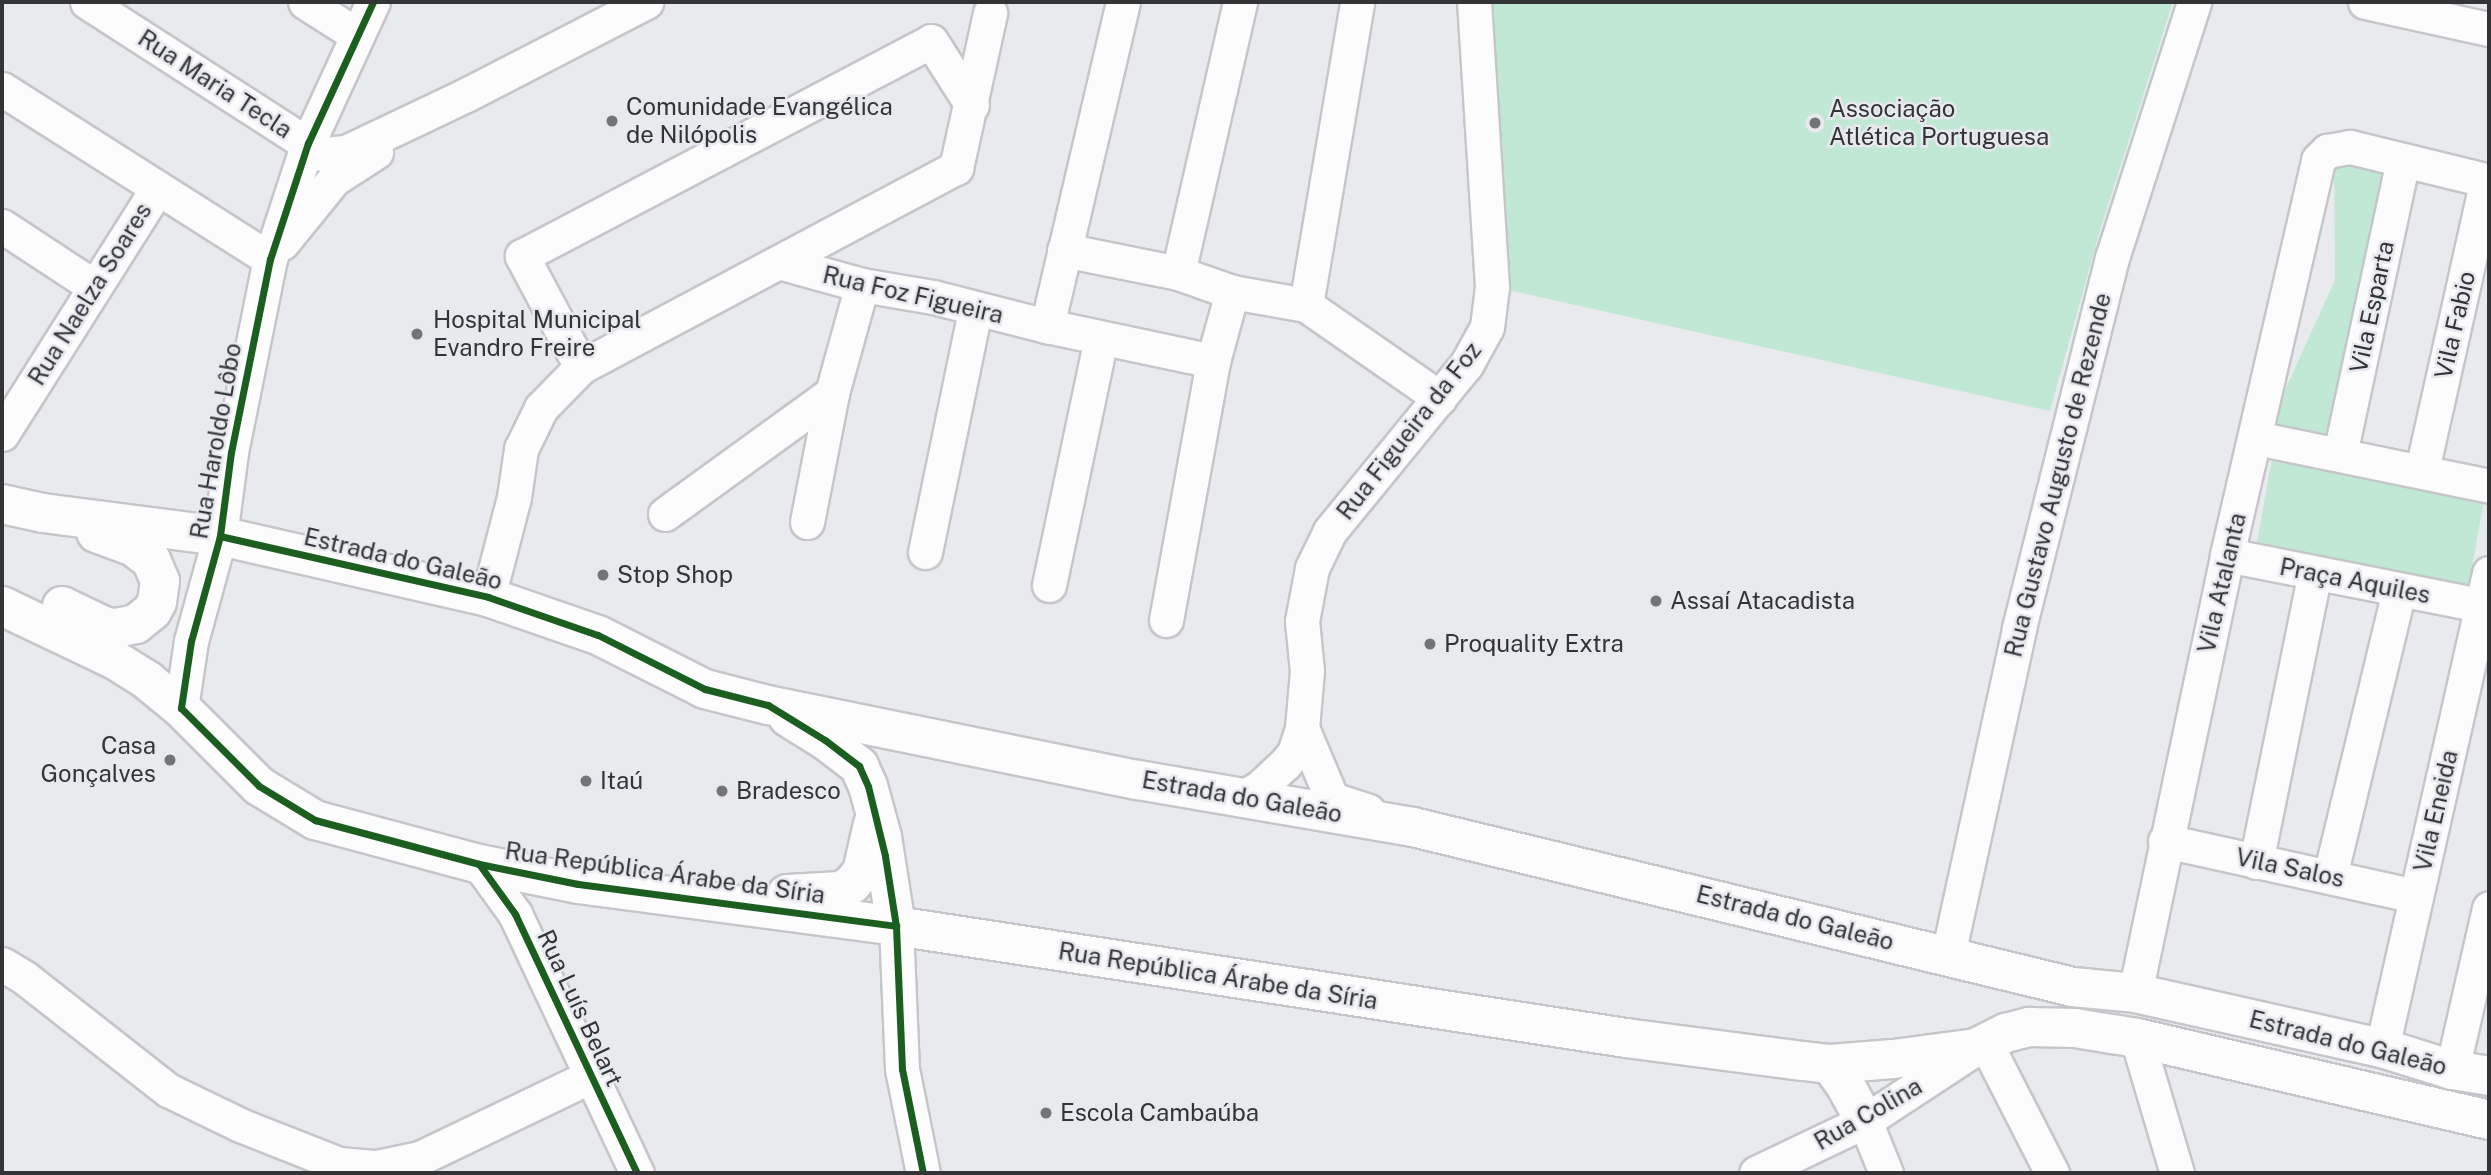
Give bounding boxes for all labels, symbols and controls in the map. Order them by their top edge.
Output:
street label: Rua Maria Tecla [133,24,297,144]
place label: Comunidade Evangélica de Nilópolis [626,93,893,149]
place label: Associação Atlética Portuguesa [1829,95,2049,151]
marker: Comunidade Evangélica de Nilópolis [604,113,620,129]
marker: Associação Atlética Portuguesa [1807,115,1823,131]
street label: Rua Naelza Soares [22,197,158,391]
street label: Vila Esparta [2344,238,2400,376]
street label: Rua Foz Figueira [820,260,1006,330]
street label: Vila Fabio [2429,268,2481,382]
street label: Rua Gustavo Augusto de Rezende [1999,290,2117,660]
place label: Hospital Municipal Evandro Freire [433,306,642,362]
marker: Hospital Municipal Evandro Freire [407,324,427,344]
street label: Rua Figueira da Foz [1331,336,1487,526]
street label: Rua Haroldo Lôbo [185,341,247,541]
street label: Vila Atalanta [2192,510,2252,656]
street label: Estrada do Galeão [301,522,505,596]
street label: Praça Aquiles [2277,552,2433,610]
place label: Stop Shop [617,561,733,589]
marker: Stop Shop [595,567,611,583]
place label: Assaí Atacadista [1670,587,1855,615]
marker: Assaí Atacadista [1648,593,1664,609]
place label: Proquality Extra [1444,630,1624,658]
marker: Proquality Extra [1422,636,1438,652]
place label: Casa Gonçalves [41,732,156,788]
street label: Vila Eneida [2408,747,2464,875]
marker: Casa Gonçalves [162,752,178,768]
street label: Estrada do Galeão [1140,765,1344,829]
place label: Itaú [600,767,643,795]
marker: Itaú [578,773,594,789]
place label: Bradesco [736,777,841,805]
marker: Bradesco [714,783,730,799]
street label: Rua República Árabe da Síria [503,836,827,910]
street label: Vila Salos [2233,842,2347,894]
street label: Estrada do Galeão [1693,879,1897,957]
street label: Rua Luís Belart [531,925,629,1091]
street label: Rua República Árabe da Síria [1056,936,1380,1016]
street label: Estrada do Galeão [2246,1004,2450,1082]
street label: Rua Colina [1809,1072,1927,1156]
place label: Escola Cambaúba [1060,1099,1259,1127]
marker: Escola Cambaúba [1038,1105,1054,1121]

